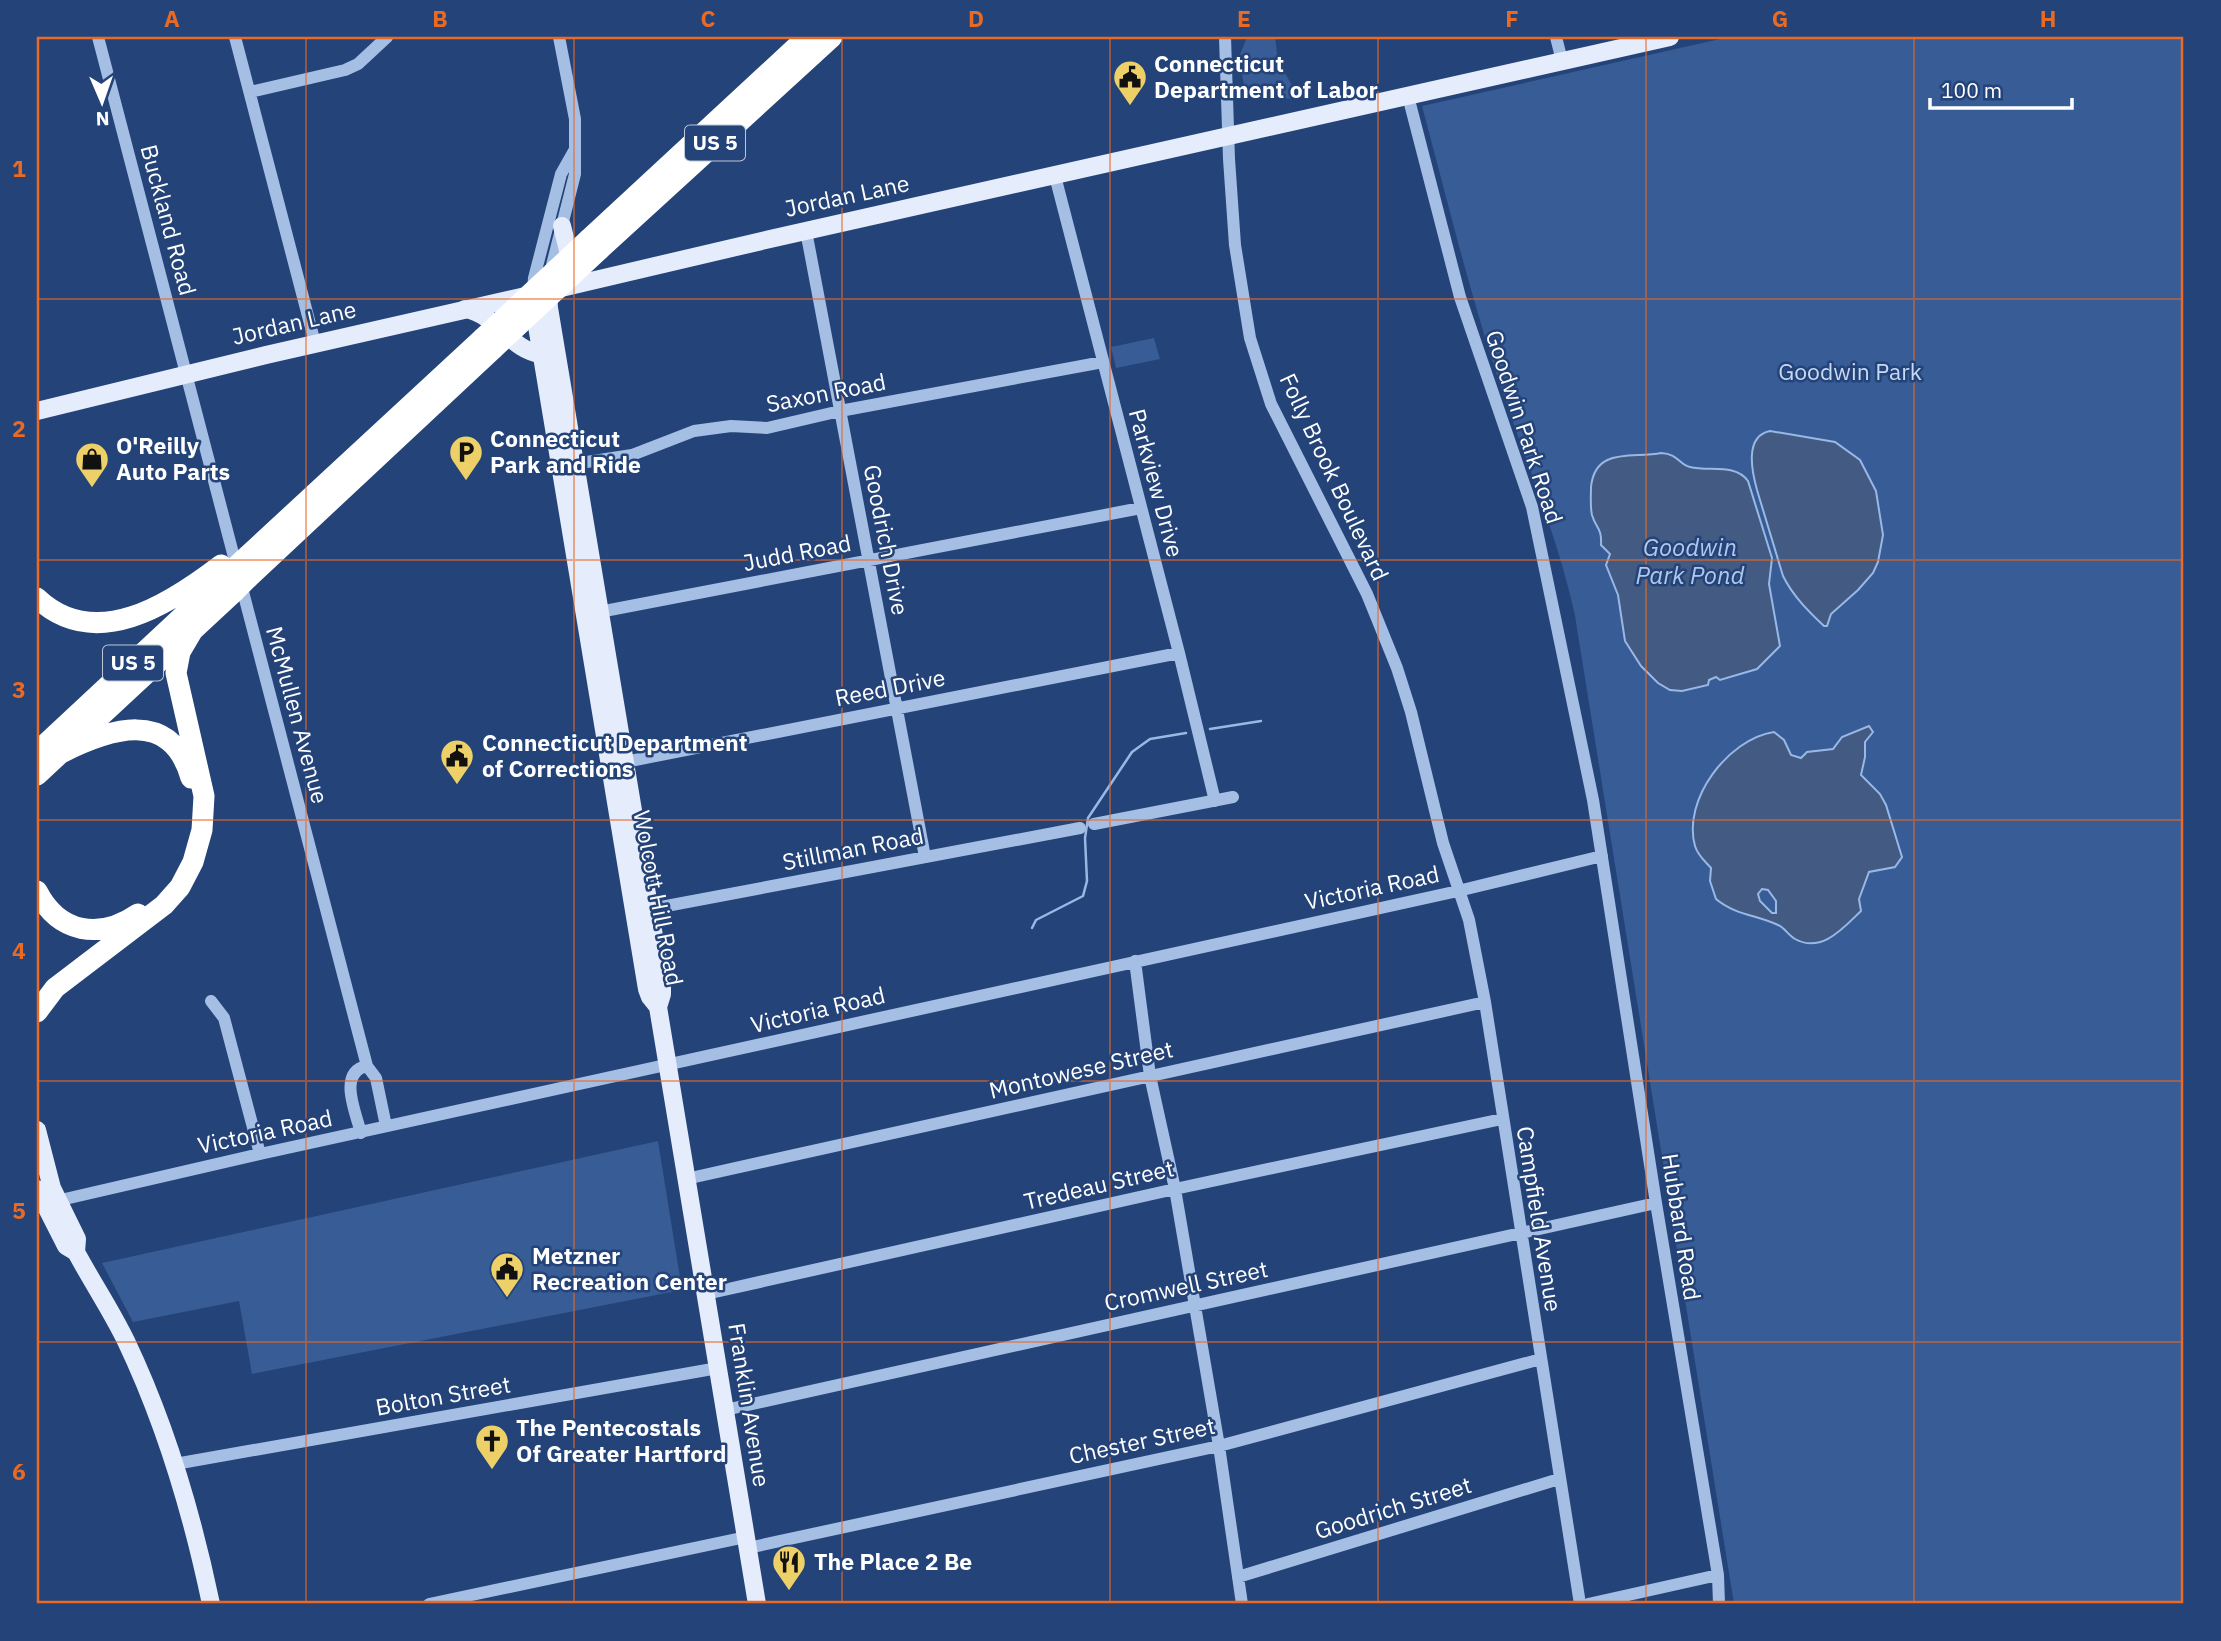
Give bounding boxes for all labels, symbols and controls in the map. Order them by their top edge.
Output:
text: A [164,3,180,33]
text: B [432,3,448,33]
text: C [701,3,716,33]
text: D [968,3,984,33]
text: E [1237,3,1251,33]
text: F [1505,3,1519,33]
text: G [1772,3,1788,33]
text: H [2040,3,2056,33]
place label: Connecticut Department of Labor [1154,48,1378,104]
public building icon: Connecticut Department of Labor [1111,58,1149,107]
north arrow [66,66,136,136]
scale bar [1930,66,2072,110]
text: 100 m [1941,76,2002,104]
text: N [95,107,110,131]
road number: US 5 [685,125,745,160]
street label: Buckland Road [134,141,204,298]
text: 1 [12,153,26,183]
street label: Jordan Lane [782,167,912,223]
street label: Jordan Lane [229,293,359,351]
street label: Goodwin Park Road [1479,326,1570,527]
park label: Goodwin Park [1778,356,1922,386]
street label: Saxon Road [763,366,888,418]
street label: Folly Brook Boulevard [1274,368,1396,585]
street label: Parkview Drive [1123,405,1191,560]
text: 2 [12,413,26,443]
place label: Connecticut Park and Ride [490,423,641,479]
place label: O'Reilly Auto Parts [116,430,230,486]
parking icon: Connecticut Park and Ride [447,433,485,482]
shop icon: O'Reilly Auto Parts [73,440,111,489]
street label: Goodrich Drive [858,462,916,618]
street label: Judd Road [740,527,854,577]
water label: Goodwin Park Pond [1635,531,1745,591]
street label: McMullen Avenue [260,623,336,807]
road number: US 5 [103,646,163,680]
street label: Reed Drive [832,662,948,712]
text: 3 [12,674,26,704]
place label: Connecticut Department of Corrections [482,727,748,783]
public building icon: Connecticut Department of Corrections [438,737,476,786]
street label: Wolcott Hill Road [627,808,691,988]
street label: Stillman Road [780,820,926,876]
street label: Victoria Road [1302,858,1442,916]
text: 4 [12,935,26,965]
street label: Victoria Road [748,979,888,1039]
street label: Montowese Street [986,1033,1176,1105]
street label: Victoria Road [195,1102,335,1160]
street label: Campfield Avenue [1511,1124,1569,1314]
street label: Hubbard Road [1656,1151,1708,1302]
street label: Tredeau Street [1021,1152,1177,1216]
text: 5 [12,1195,26,1225]
place label: Metzner Recreation Center [532,1240,727,1296]
public building icon: Metzner Recreation Center [488,1250,526,1299]
street label: Cromwell Street [1101,1253,1270,1317]
street label: Franklin Avenue [722,1321,778,1489]
street label: Bolton Street [373,1368,513,1422]
street label: Chester Street [1066,1410,1218,1470]
place label: The Pentecostals Of Greater Hartford [516,1412,726,1468]
church icon: The Pentecostals Of Greater Hartford [473,1422,511,1471]
text: 6 [12,1456,26,1486]
street label: Goodrich Street [1311,1469,1475,1545]
restaurant icon: The Place 2 Be [770,1543,808,1592]
place label: The Place 2 Be [814,1546,972,1576]

